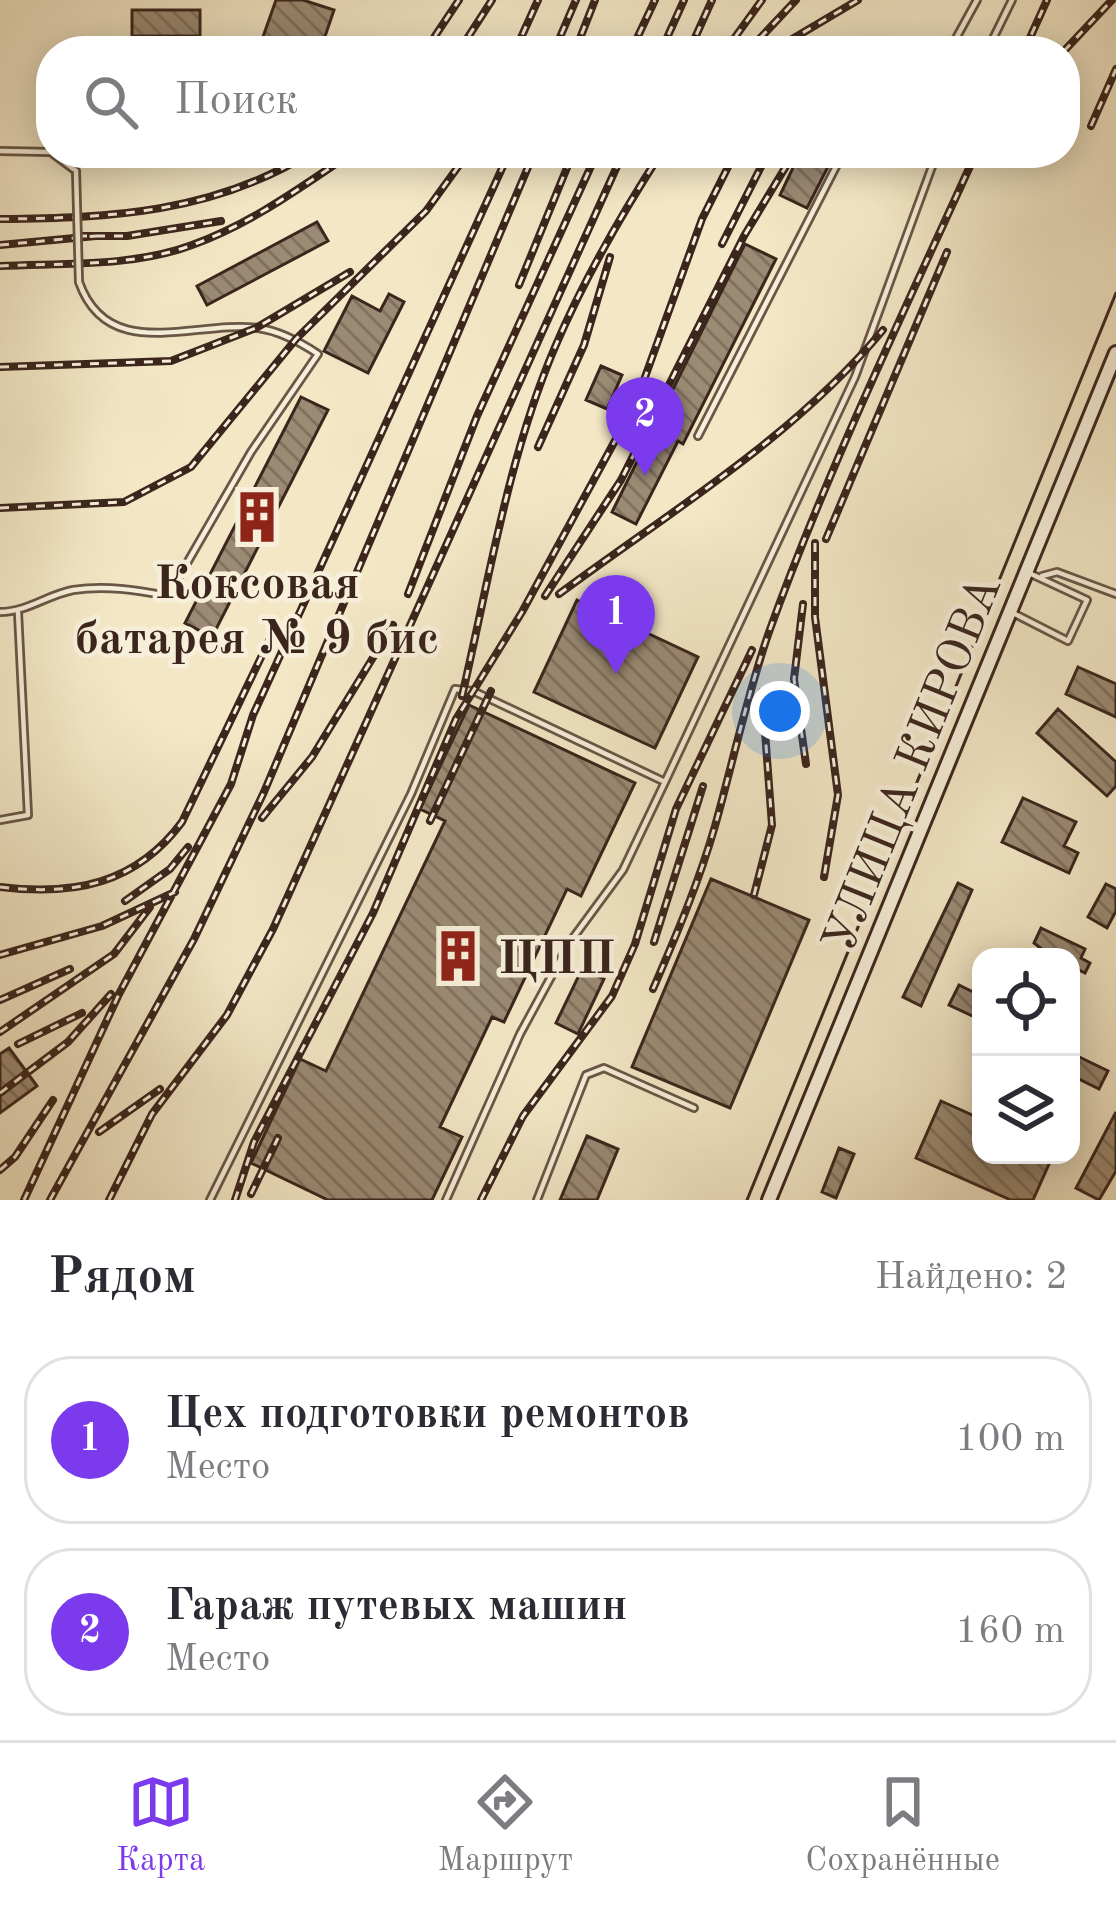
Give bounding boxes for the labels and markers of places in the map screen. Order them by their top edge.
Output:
pin: 2 [606,377,684,476]
building icon: Коксовая батарея № 9 бис [228,488,286,546]
place label: Коксовая батарея № 9 бис [75,561,439,664]
pin: 1 [577,575,655,674]
building icon: ЦПП [429,927,487,985]
place label: ЦПП [498,936,616,984]

